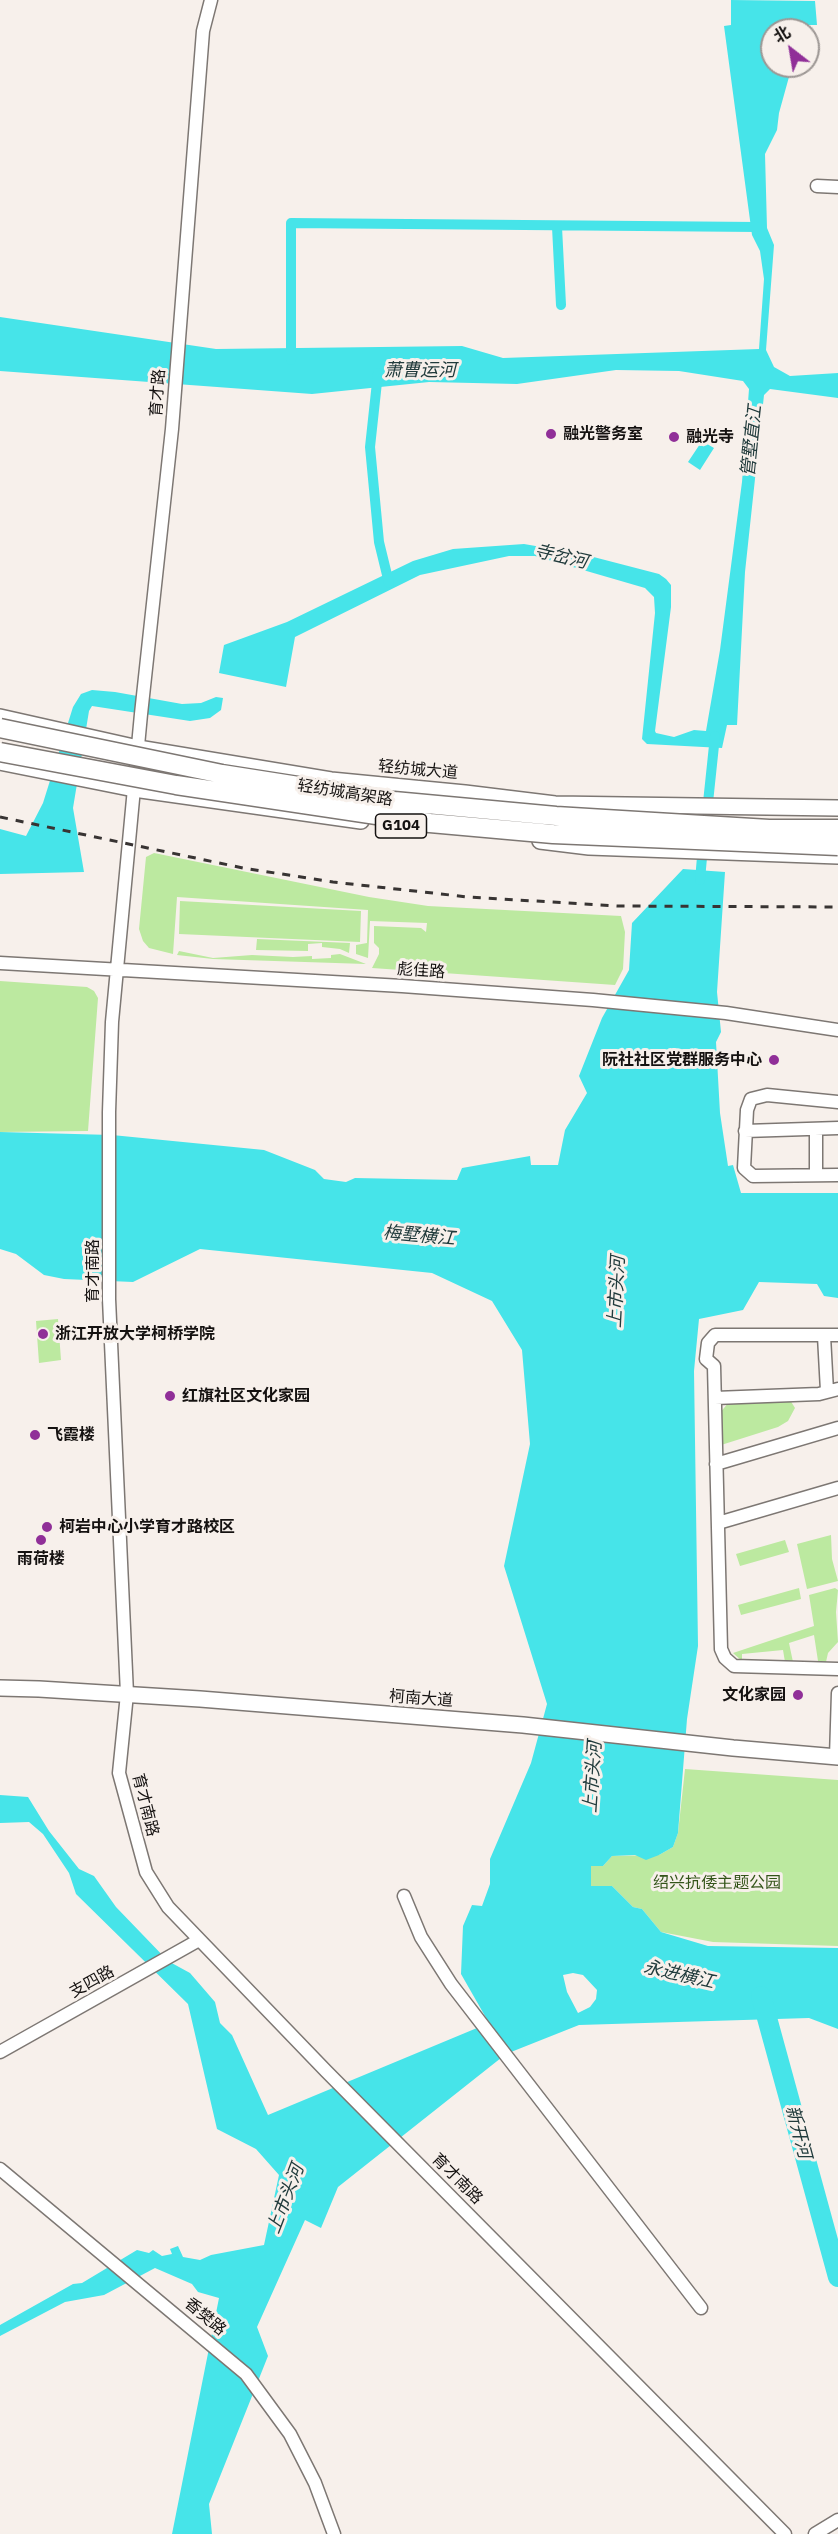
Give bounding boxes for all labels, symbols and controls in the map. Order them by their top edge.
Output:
north arrow [760,18,820,78]
text: 北 [770,22,794,47]
water label: 萧曹运河 [384,360,456,382]
street label: 育才路 [147,368,169,418]
water label: 管墅直江 [737,404,767,478]
place label: 融光警务室 [563,424,643,444]
marker: 融光警务室 [544,427,558,441]
place label: 融光寺 [686,427,734,447]
marker: 融光寺 [667,430,681,444]
water label: 寺岔河 [532,540,590,574]
street label: 轻纺城大道 [377,757,459,783]
street label: 轻纺城高架路 [296,776,394,810]
road number: G104 [376,814,426,838]
street label: 彪佳路 [396,960,446,982]
place label: 阮社社区党群服务中心 [602,1050,762,1070]
marker: 阮社社区党群服务中心 [767,1053,781,1067]
water label: 梅墅横江 [382,1222,456,1250]
street label: 育才南路 [83,1239,103,1303]
water label: 上市头河 [604,1255,630,1329]
place label: 浙江开放大学柯桥学院 [55,1324,215,1344]
marker: 浙江开放大学柯桥学院 [36,1327,50,1341]
place label: 红旗社区文化家园 [182,1386,310,1406]
marker: 红旗社区文化家园 [163,1389,177,1403]
place label: 飞霞楼 [47,1425,95,1445]
marker: 飞霞楼 [28,1428,42,1442]
place label: 柯岩中心小学育才路校区 [59,1517,235,1537]
marker: 柯岩中心小学育才路校区 [40,1520,54,1534]
marker: 雨荷楼 [34,1533,48,1547]
place label: 雨荷楼 [17,1549,65,1569]
place label: 文化家园 [722,1685,786,1705]
street label: 柯南大道 [388,1687,454,1711]
marker: 文化家园 [791,1688,805,1702]
water label: 上市头河 [580,1740,606,1814]
street label: 育才南路 [128,1772,162,1838]
park label: 绍兴抗倭主题公园 [653,1873,781,1893]
water label: 永进横江 [641,1956,717,1994]
street label: 支四路 [66,1962,118,2002]
water label: 新开河 [781,2103,815,2161]
street label: 育才南路 [428,2150,486,2208]
water label: 上市头河 [263,2162,309,2236]
street label: 香樊路 [180,2294,230,2340]

